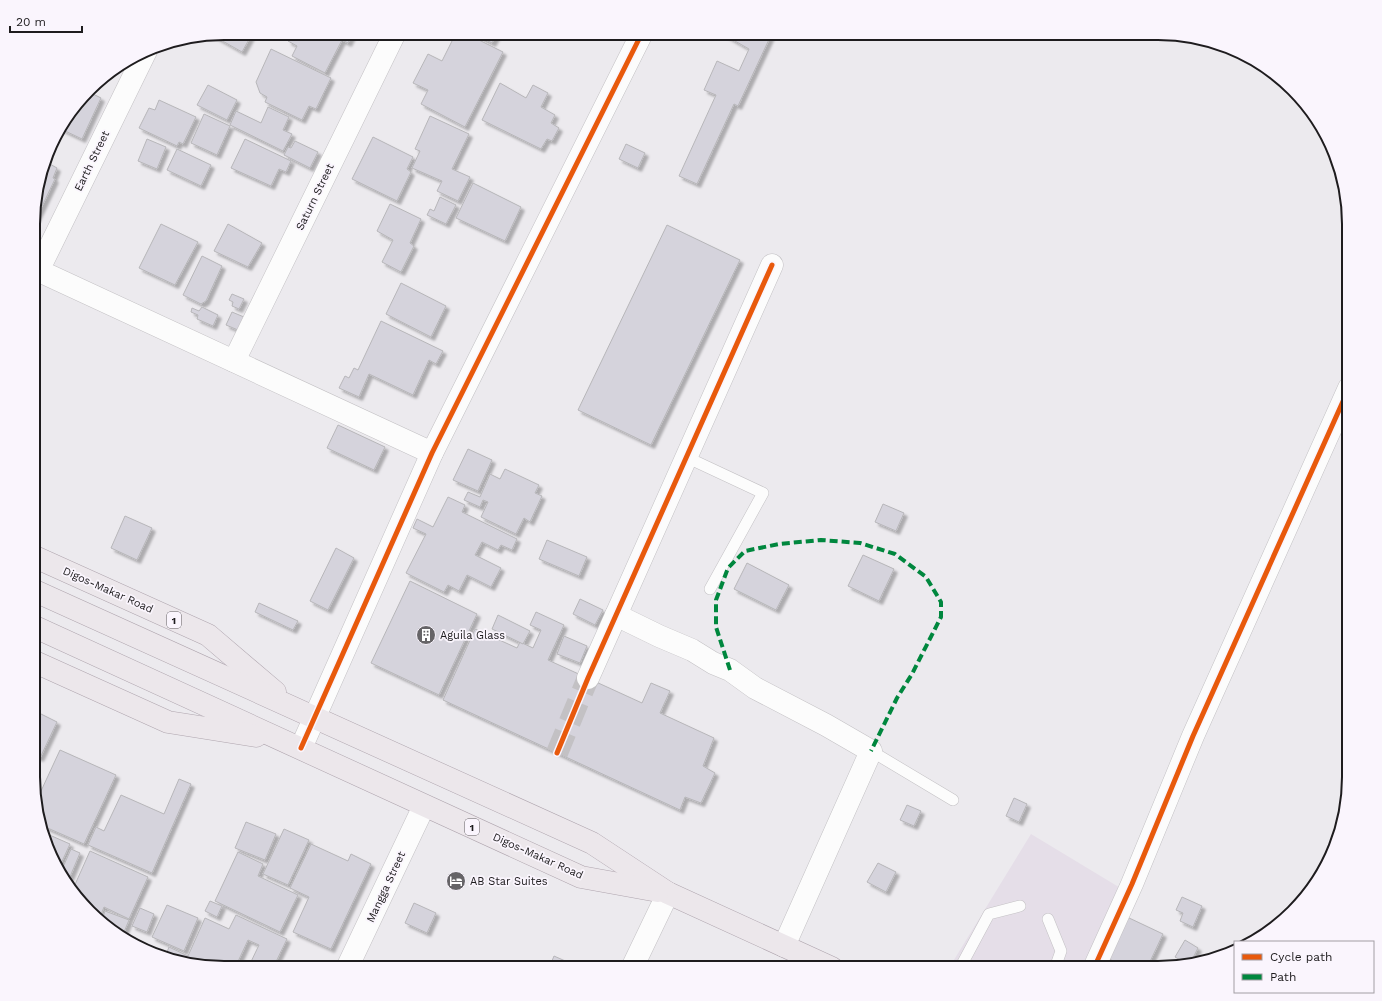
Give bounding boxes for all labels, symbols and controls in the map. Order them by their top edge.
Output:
scale bar [10,8,82,34]
text: 20 m [16,15,46,29]
street label: Earth Street [72,128,112,193]
street label: Saturn Street [293,161,337,232]
street label: Digos-Makar Road [61,564,155,616]
road number: 1 [167,612,181,628]
building icon: Aguila Glass [415,624,437,646]
place label: Aguila Glass [440,629,505,642]
road number: 1 [465,819,479,835]
street label: Digos-Makar Road [491,830,585,882]
street label: Mangga Street [364,849,408,925]
hotel icon: AB Star Suites [445,870,467,892]
place label: AB Star Suites [470,875,548,888]
legend [1234,941,1374,993]
text: Cycle path [1270,950,1332,964]
text: Path [1270,970,1296,984]

